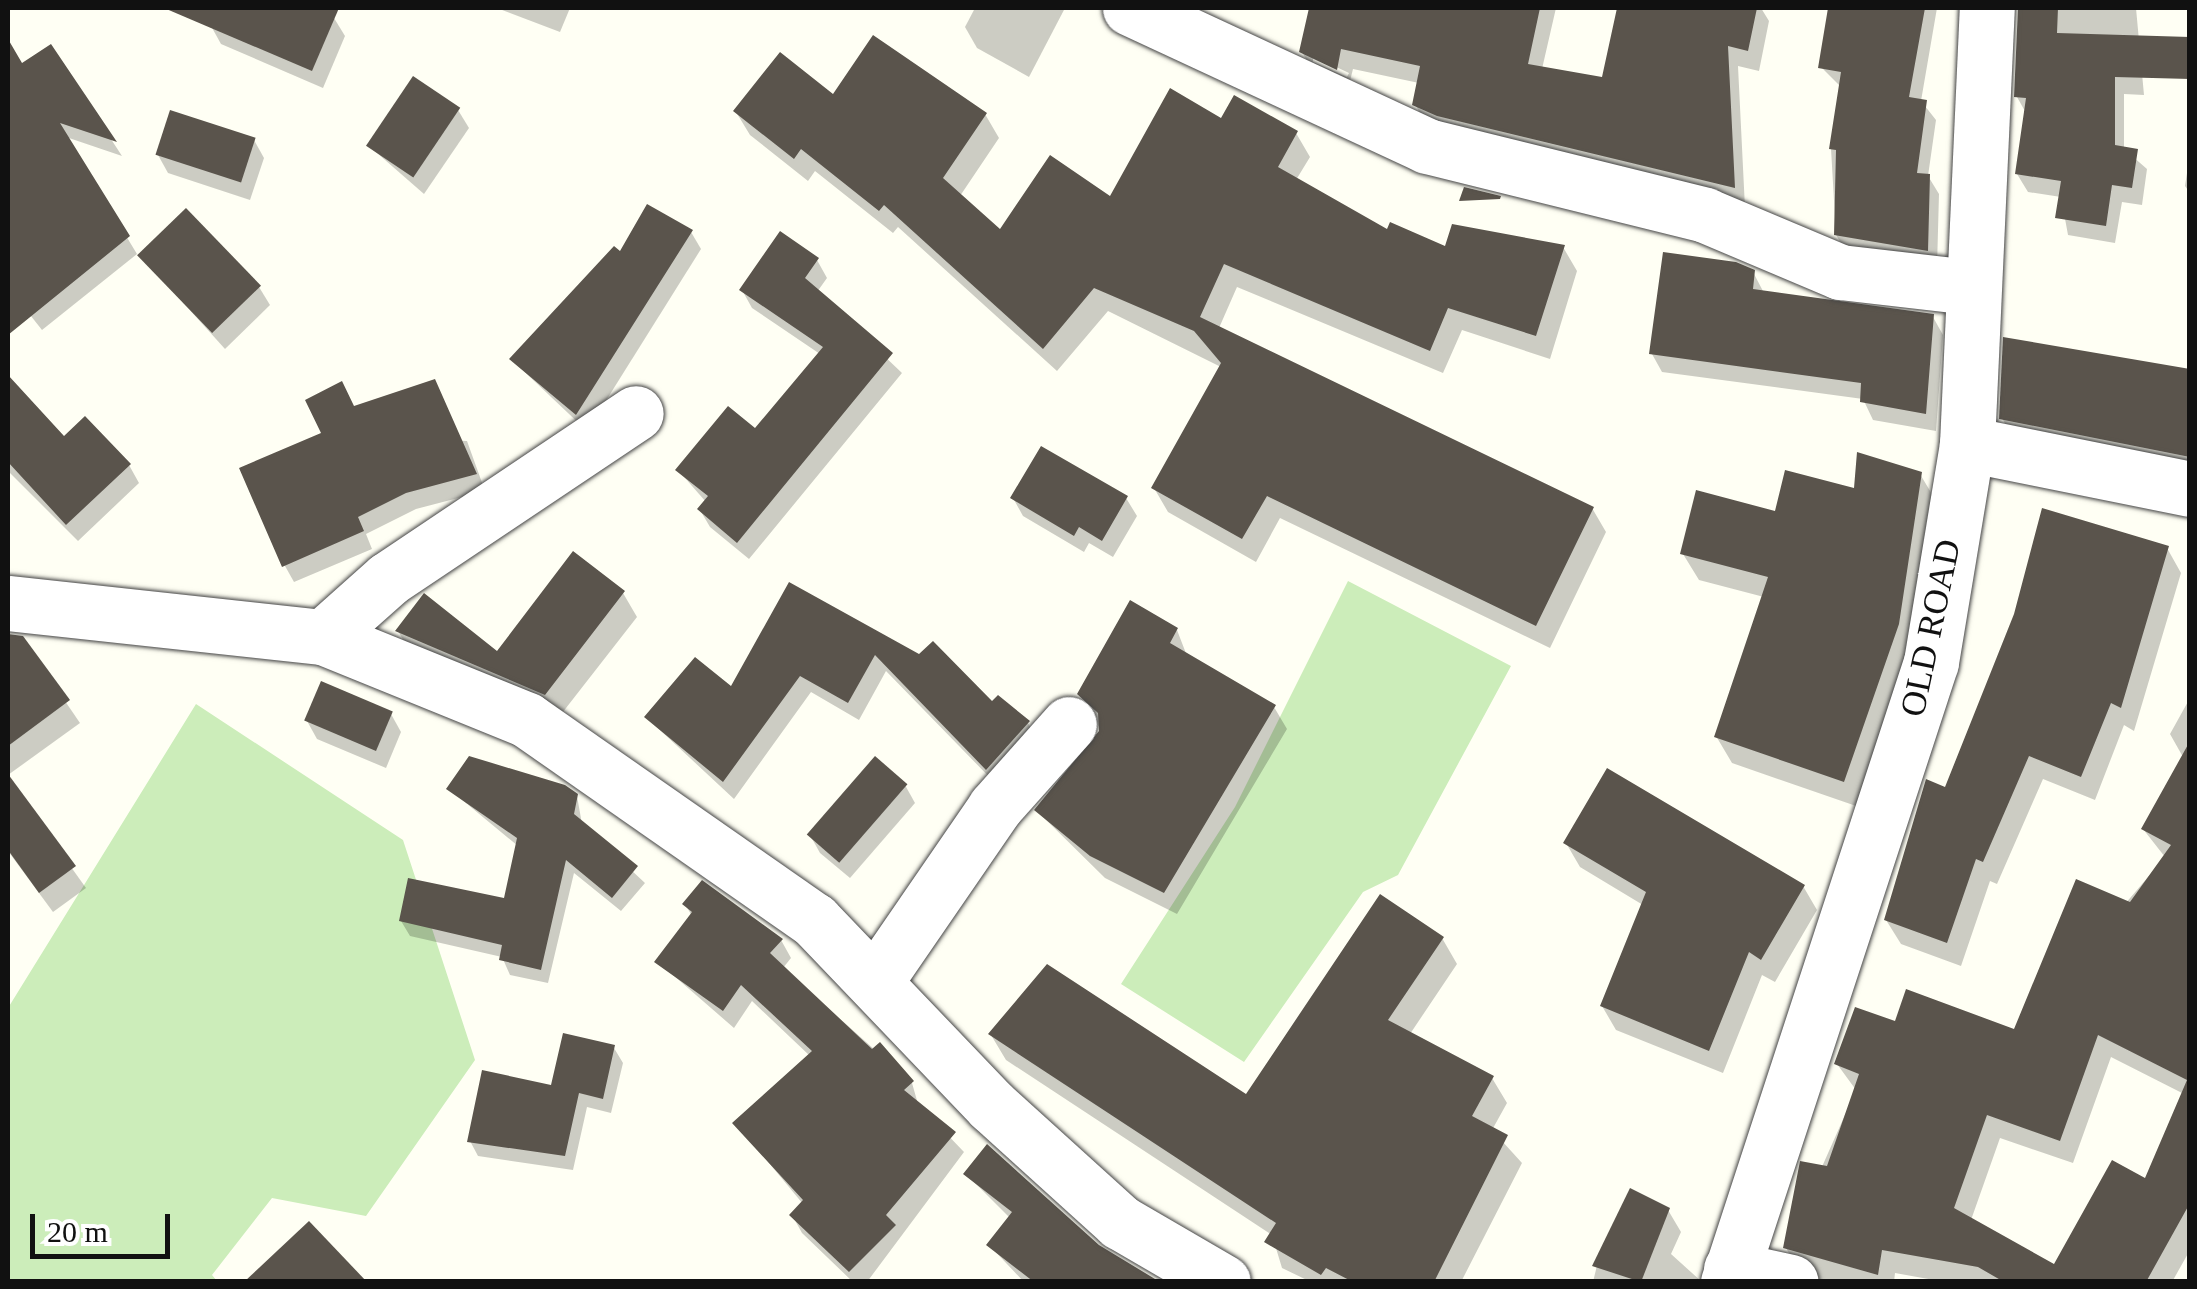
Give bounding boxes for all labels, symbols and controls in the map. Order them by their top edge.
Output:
street label: OLD ROAD [1892,536,1970,720]
scale bar [35,1194,175,1256]
text: 20 m [47,1215,108,1248]

